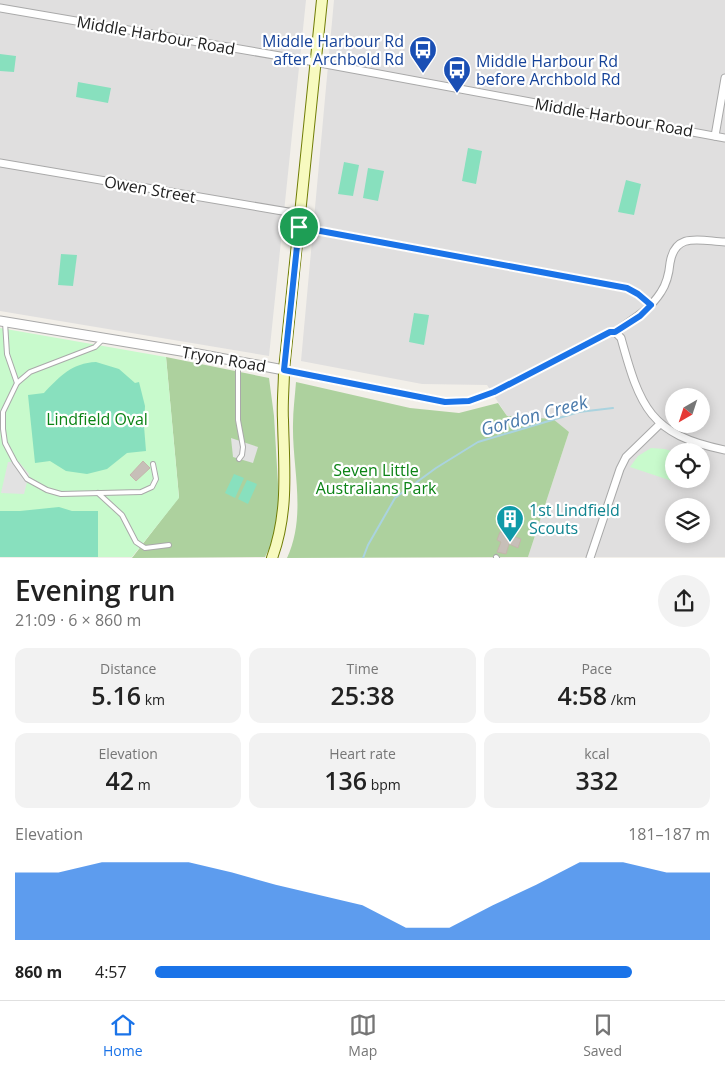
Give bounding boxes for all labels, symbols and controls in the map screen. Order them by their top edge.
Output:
street label: Middle Harbour Road [75,10,237,60]
place label: Middle Harbour Rd after Archbold Rd [262,30,404,70]
bus stop icon: Middle Harbour Rd after Archbold Rd [408,35,438,74]
place label: Middle Harbour Rd before Archbold Rd [476,50,621,90]
bus stop icon: Middle Harbour Rd before Archbold Rd [442,55,472,94]
street label: Middle Harbour Road [533,92,695,142]
street label: Owen Street [103,170,198,208]
pin [278,206,320,248]
icon: arrive [285,213,313,241]
street label: Tryon Road [180,341,268,377]
north arrow [665,388,710,432]
map controls [665,388,710,543]
water label: Gordon Creek [478,389,591,441]
park label: Lindfield Oval [46,408,148,430]
button: locate [665,443,710,488]
park label: Seven Little Australians Park [316,459,437,499]
button: layers [665,498,710,543]
place label: 1st Lindfield Scouts [529,499,620,539]
building icon: 1st Lindfield Scouts [495,504,525,543]
text: Evening run [15,571,176,609]
button: share [658,575,710,627]
text: 21:09 · 6 × 860 m [15,609,141,631]
text: Distance [100,659,156,678]
text: Time [346,659,379,678]
text: Pace [581,659,612,678]
text: 5.16 [91,678,141,712]
text: 25:38 [330,678,395,712]
text: 4:58 [557,678,607,712]
text: km [141,690,165,709]
text: /km [607,690,636,709]
text: Elevation [98,744,158,763]
text: Heart rate [329,744,396,763]
text: kcal [584,744,610,763]
text: 42 [106,763,134,797]
text: 136 [324,763,367,797]
text: 332 [575,763,618,797]
text: m [134,775,151,794]
text: bpm [367,775,401,794]
text: Elevation [15,823,83,845]
text: 181–187 m [628,823,710,845]
text: 860 m [15,961,62,983]
text: 4:57 [95,961,127,983]
tab: Home [103,1011,143,1060]
tab: Map [348,1011,377,1060]
tab: Saved [583,1011,622,1060]

